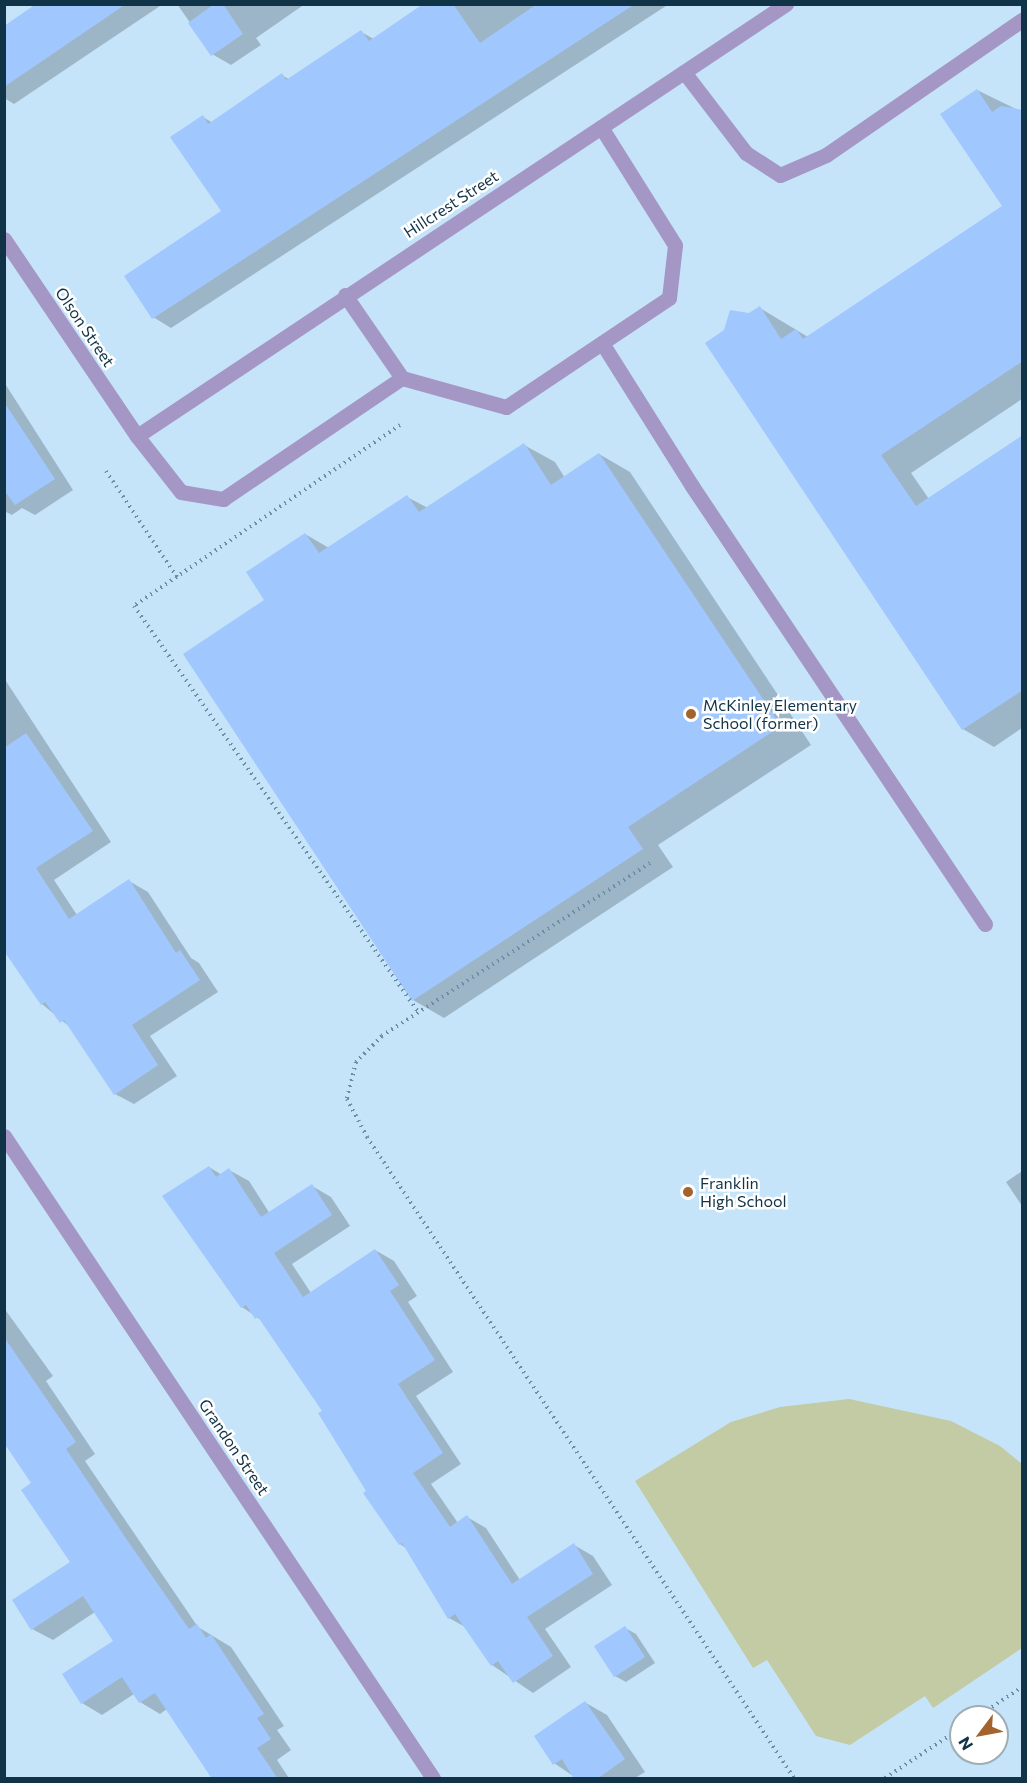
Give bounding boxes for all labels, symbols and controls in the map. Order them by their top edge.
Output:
street label: Hillcrest Street [400,166,502,242]
street label: Olson Street [51,284,119,370]
place label: McKinley Elementary School (former) [703,695,857,733]
marker: McKinley Elementary School (former) [684,707,698,721]
place label: Franklin High School [700,1173,787,1211]
marker: Franklin High School [681,1185,695,1199]
street label: Grandon Street [195,1395,273,1499]
north arrow [949,1705,1009,1765]
text: N [954,1734,976,1754]

